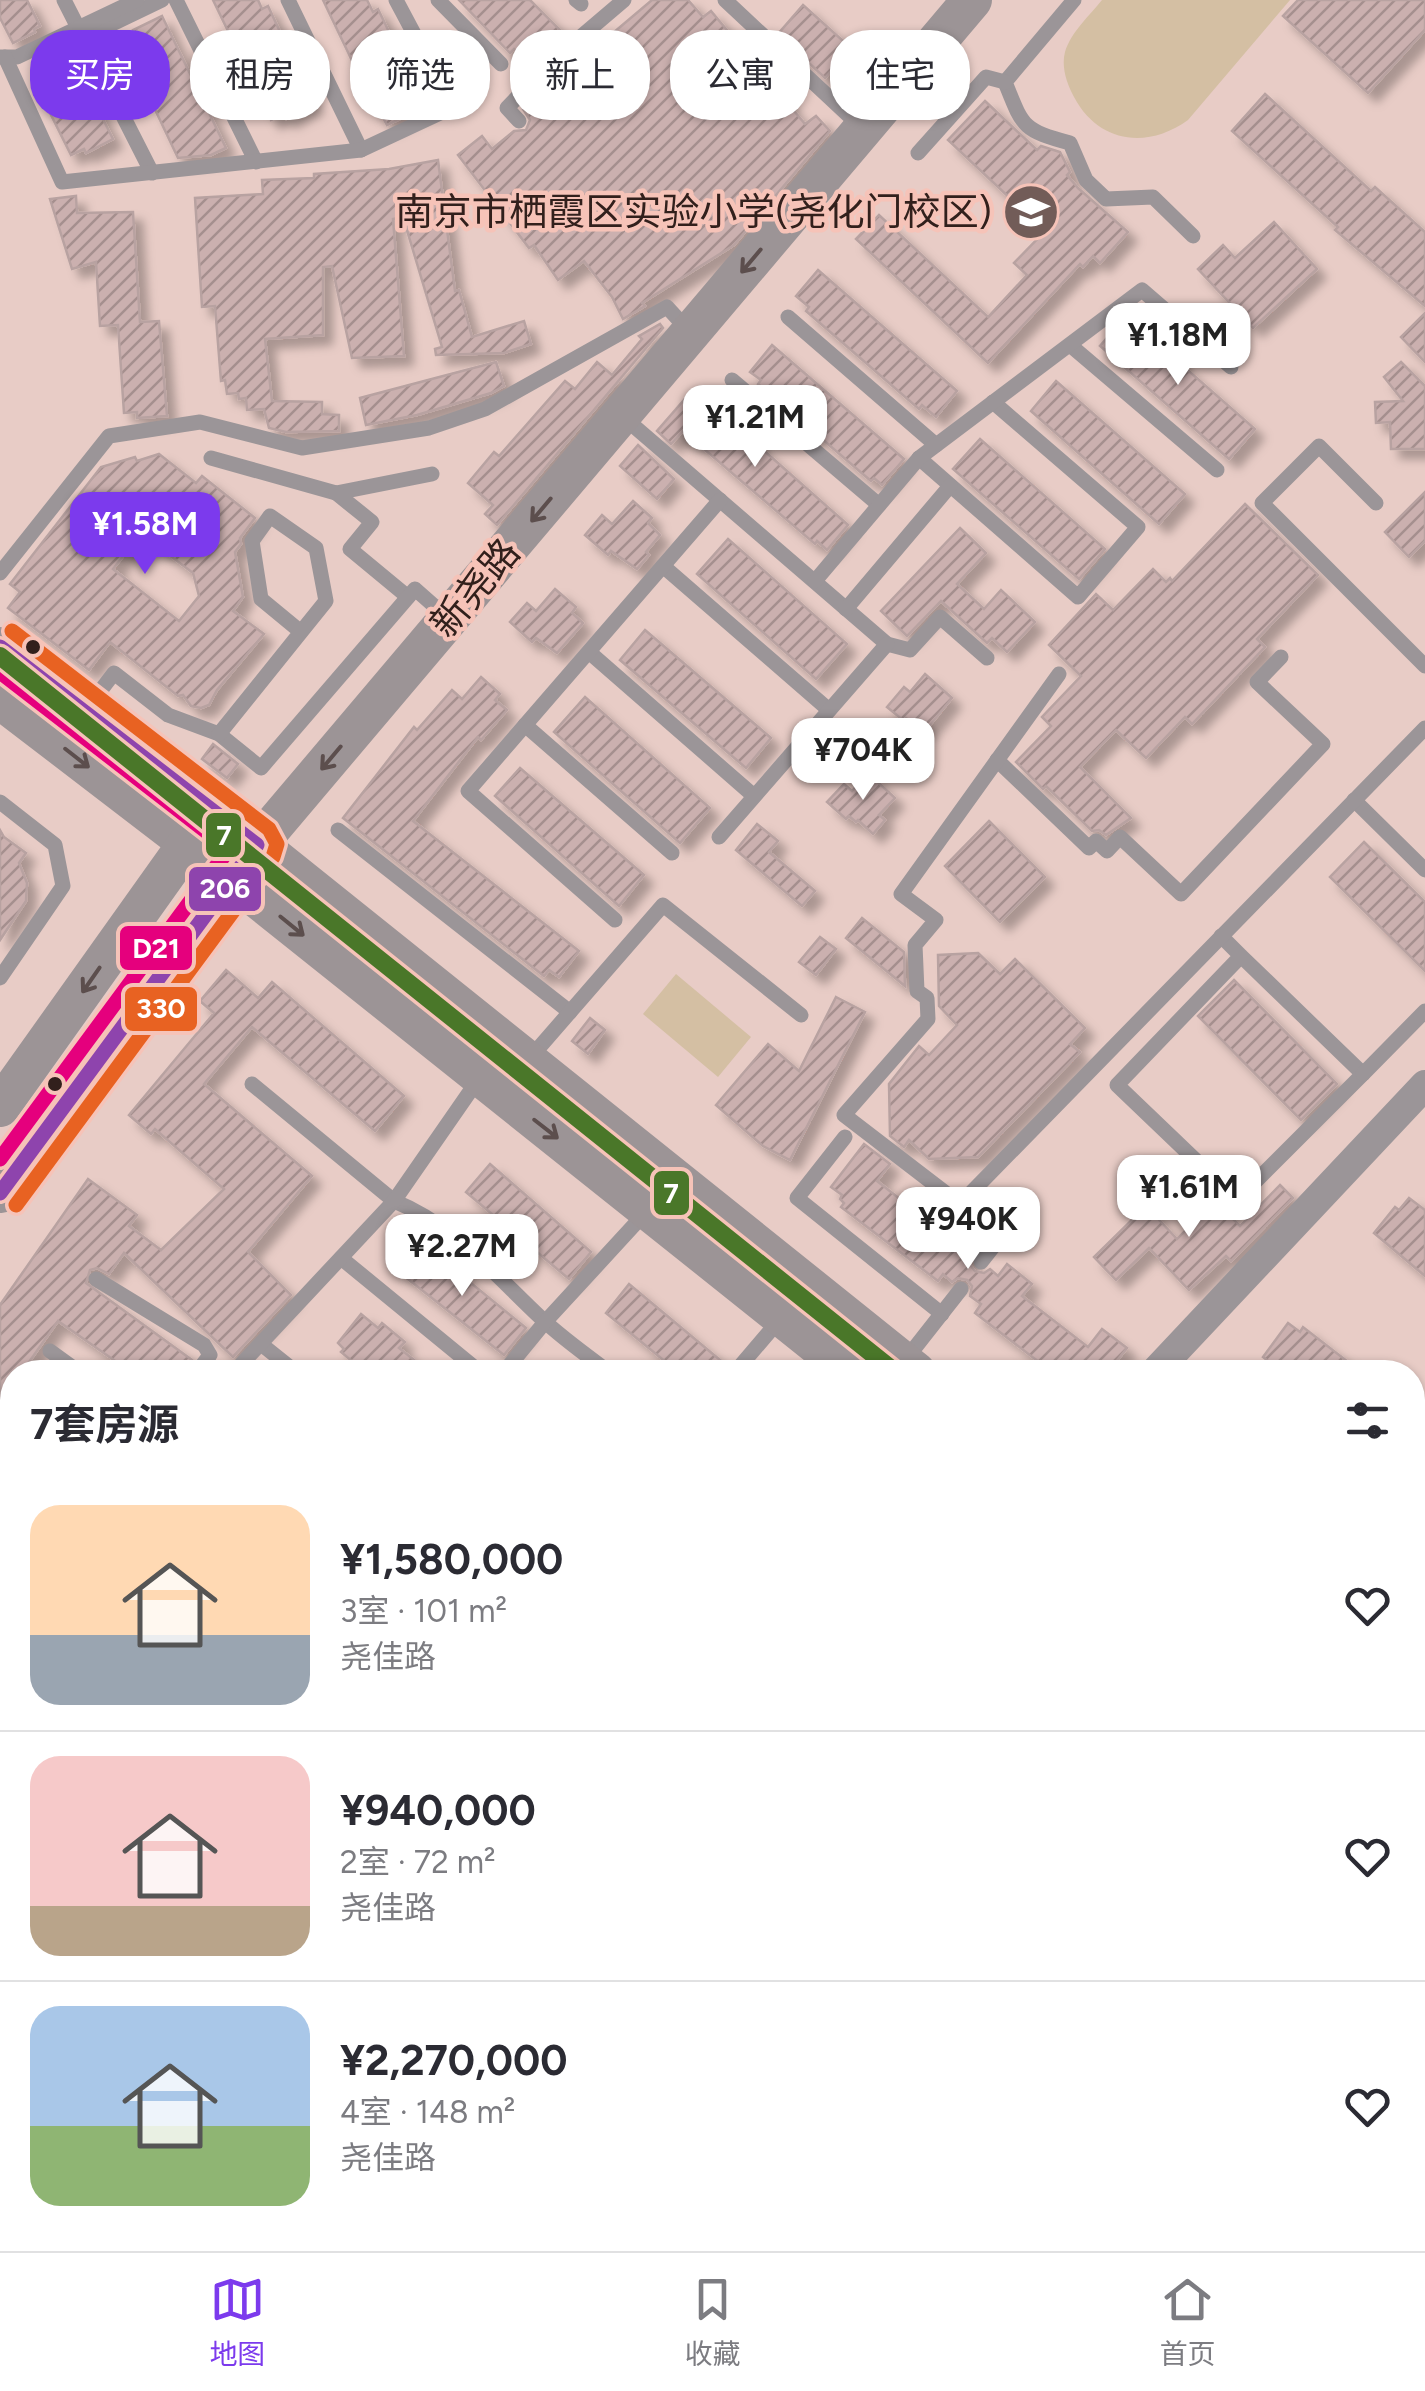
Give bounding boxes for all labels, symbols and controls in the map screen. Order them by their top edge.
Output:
chip: 买房 [30,30,170,120]
chip: 租房 [190,30,330,120]
chip: 筛选 [350,30,490,120]
chip: 新上 [510,30,650,120]
chip: 公寓 [670,30,810,120]
chip: 住宅 [830,30,970,120]
school or university icon: 南京市栖霞区实验小学(尧化门校区) [1001,182,1061,242]
place label: 南京市栖霞区实验小学(尧化门校区) [395,189,992,235]
one-way arrow [741,248,763,274]
pin: ¥1.18M [1097,303,1259,388]
text: ¥1.18M [1127,316,1229,354]
pin: ¥1.21M [674,385,836,470]
text: ¥1.21M [705,398,805,436]
pin: ¥1.58M [64,492,226,577]
one-way arrow [531,496,553,522]
text: ¥1.58M [92,505,198,543]
street label: 新尧路 [421,530,529,646]
unlabelled marker [23,637,43,657]
pin: ¥704K [793,718,933,803]
text: ¥704K [813,731,913,769]
one-way arrow [321,744,343,770]
one-way arrow [63,748,90,769]
line badge: 7 [204,811,243,859]
text: 7 [216,818,232,852]
line badge: 206 [187,865,263,913]
text: 206 [200,871,250,905]
one-way arrow [278,915,304,937]
line badge: D21 [118,924,194,972]
text: D21 [132,931,180,965]
one-way arrow [81,966,102,993]
line badge: 330 [123,985,199,1033]
text: 330 [136,991,186,1025]
unlabelled marker [45,1074,65,1094]
one-way arrow [532,1118,558,1140]
pin: ¥1.61M [1108,1155,1270,1240]
text: ¥1.61M [1139,1168,1239,1206]
line badge: 7 [652,1169,691,1217]
text: 7 [663,1176,679,1210]
pin: ¥940K [898,1187,1038,1272]
text: ¥940K [918,1200,1018,1238]
pin: ¥2.27M [381,1214,543,1299]
text: ¥2.27M [407,1227,517,1265]
icon: filters [1340,1393,1395,1448]
text: 7套房源 [30,1399,179,1450]
text: ¥1,580,000 [340,1534,563,1585]
icon: home [110,1545,230,1665]
icon: heart [1340,1578,1395,1633]
text: 3室 · 101 m² [340,1592,507,1630]
text: 尧佳路 [340,1638,436,1676]
text: ¥940,000 [340,1785,536,1836]
icon: home [110,1796,230,1916]
icon: heart [1340,1829,1395,1884]
text: 2室 · 72 m² [340,1843,496,1881]
text: 尧佳路 [340,1889,436,1927]
text: ¥2,270,000 [340,2035,567,2086]
icon: home [110,2046,230,2166]
icon: heart [1340,2079,1395,2134]
text: 4室 · 148 m² [340,2093,515,2131]
text: 尧佳路 [340,2139,436,2177]
tab: 地图 [209,2272,266,2372]
tab: 收藏 [684,2272,741,2372]
tab: 首页 [1159,2272,1216,2372]

